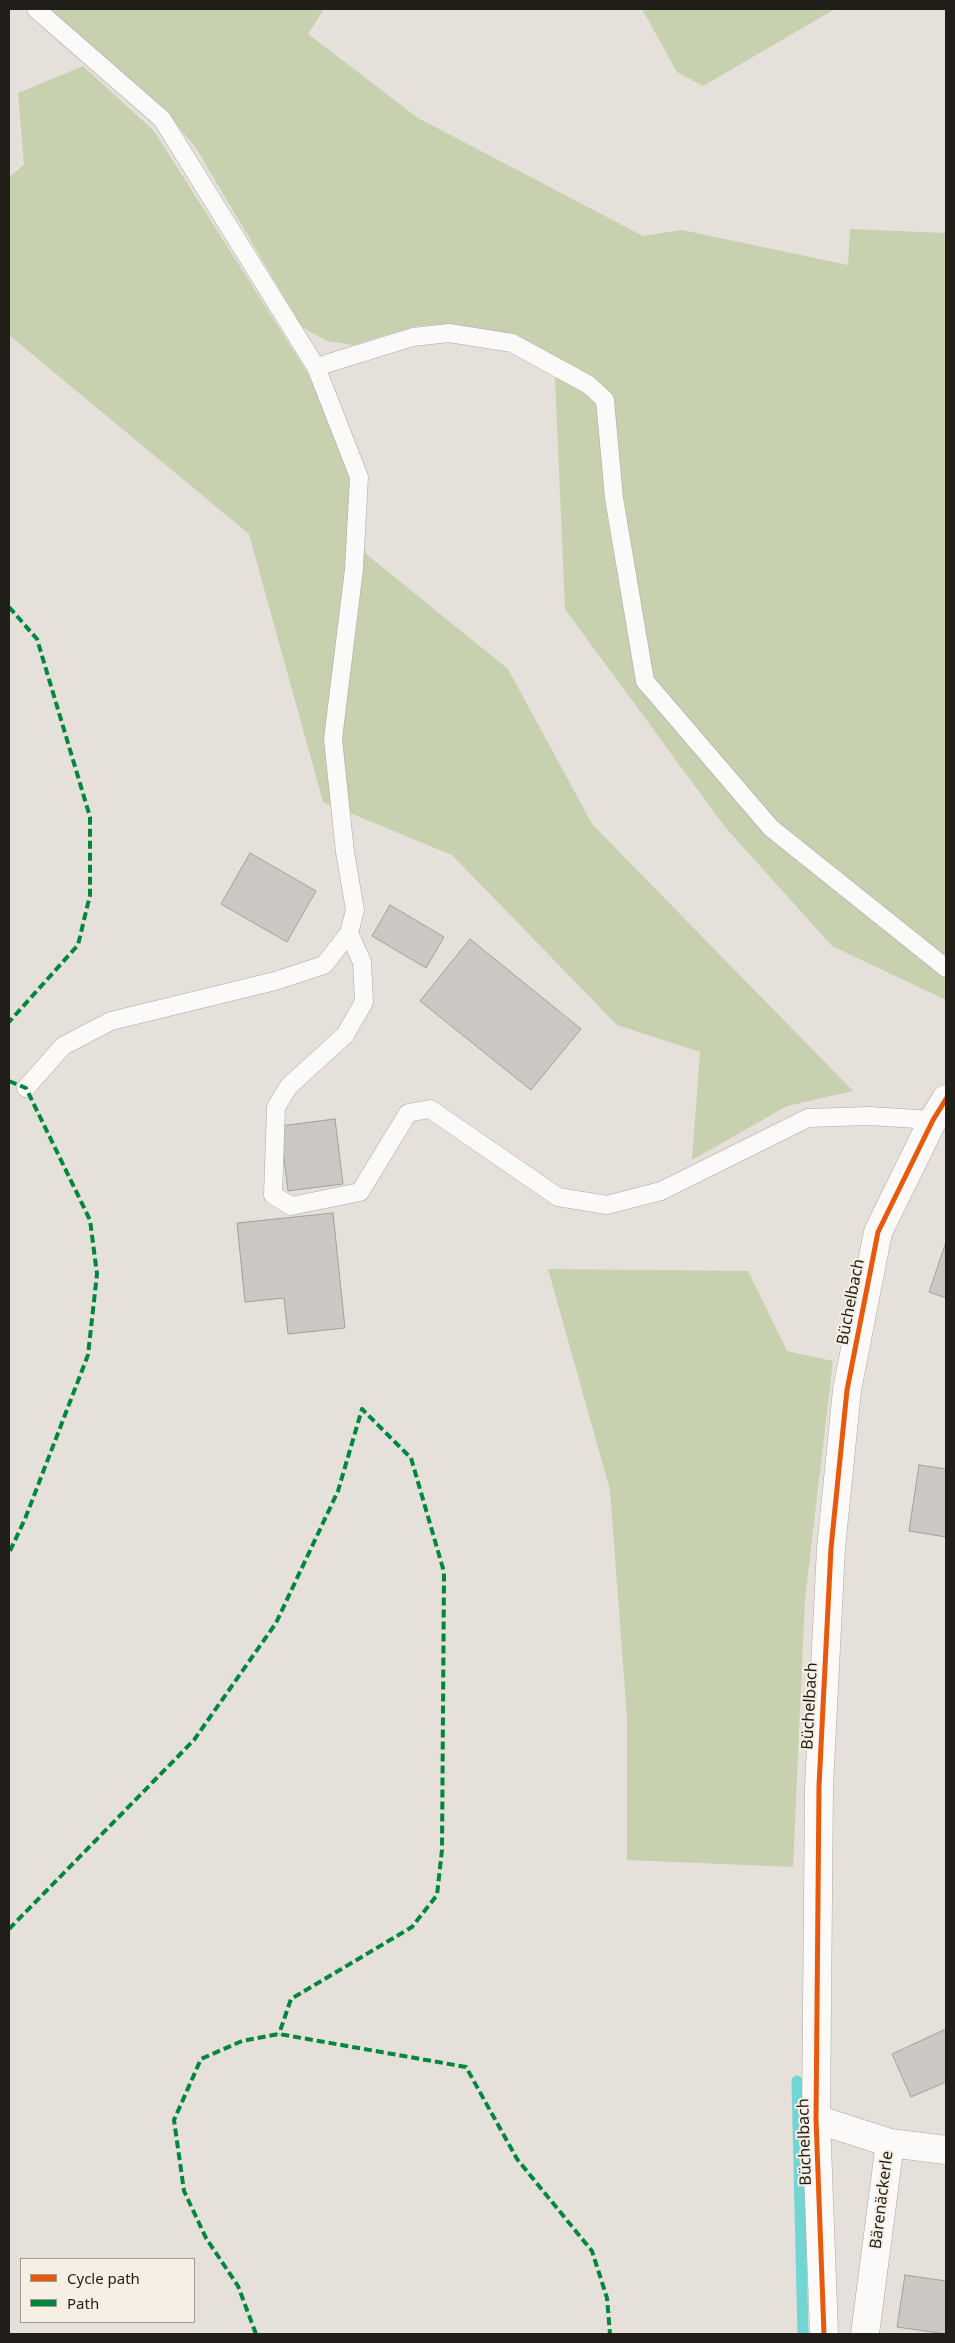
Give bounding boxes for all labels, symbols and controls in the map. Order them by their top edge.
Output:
street label: Büchelbach [833,1257,869,1347]
street label: Büchelbach [798,1662,822,1750]
street label: Büchelbach [794,2098,816,2186]
street label: Bärenäckerle [866,2150,898,2250]
legend [20,2258,195,2323]
text: Cycle path [67,2268,140,2288]
text: Path [67,2293,99,2313]

